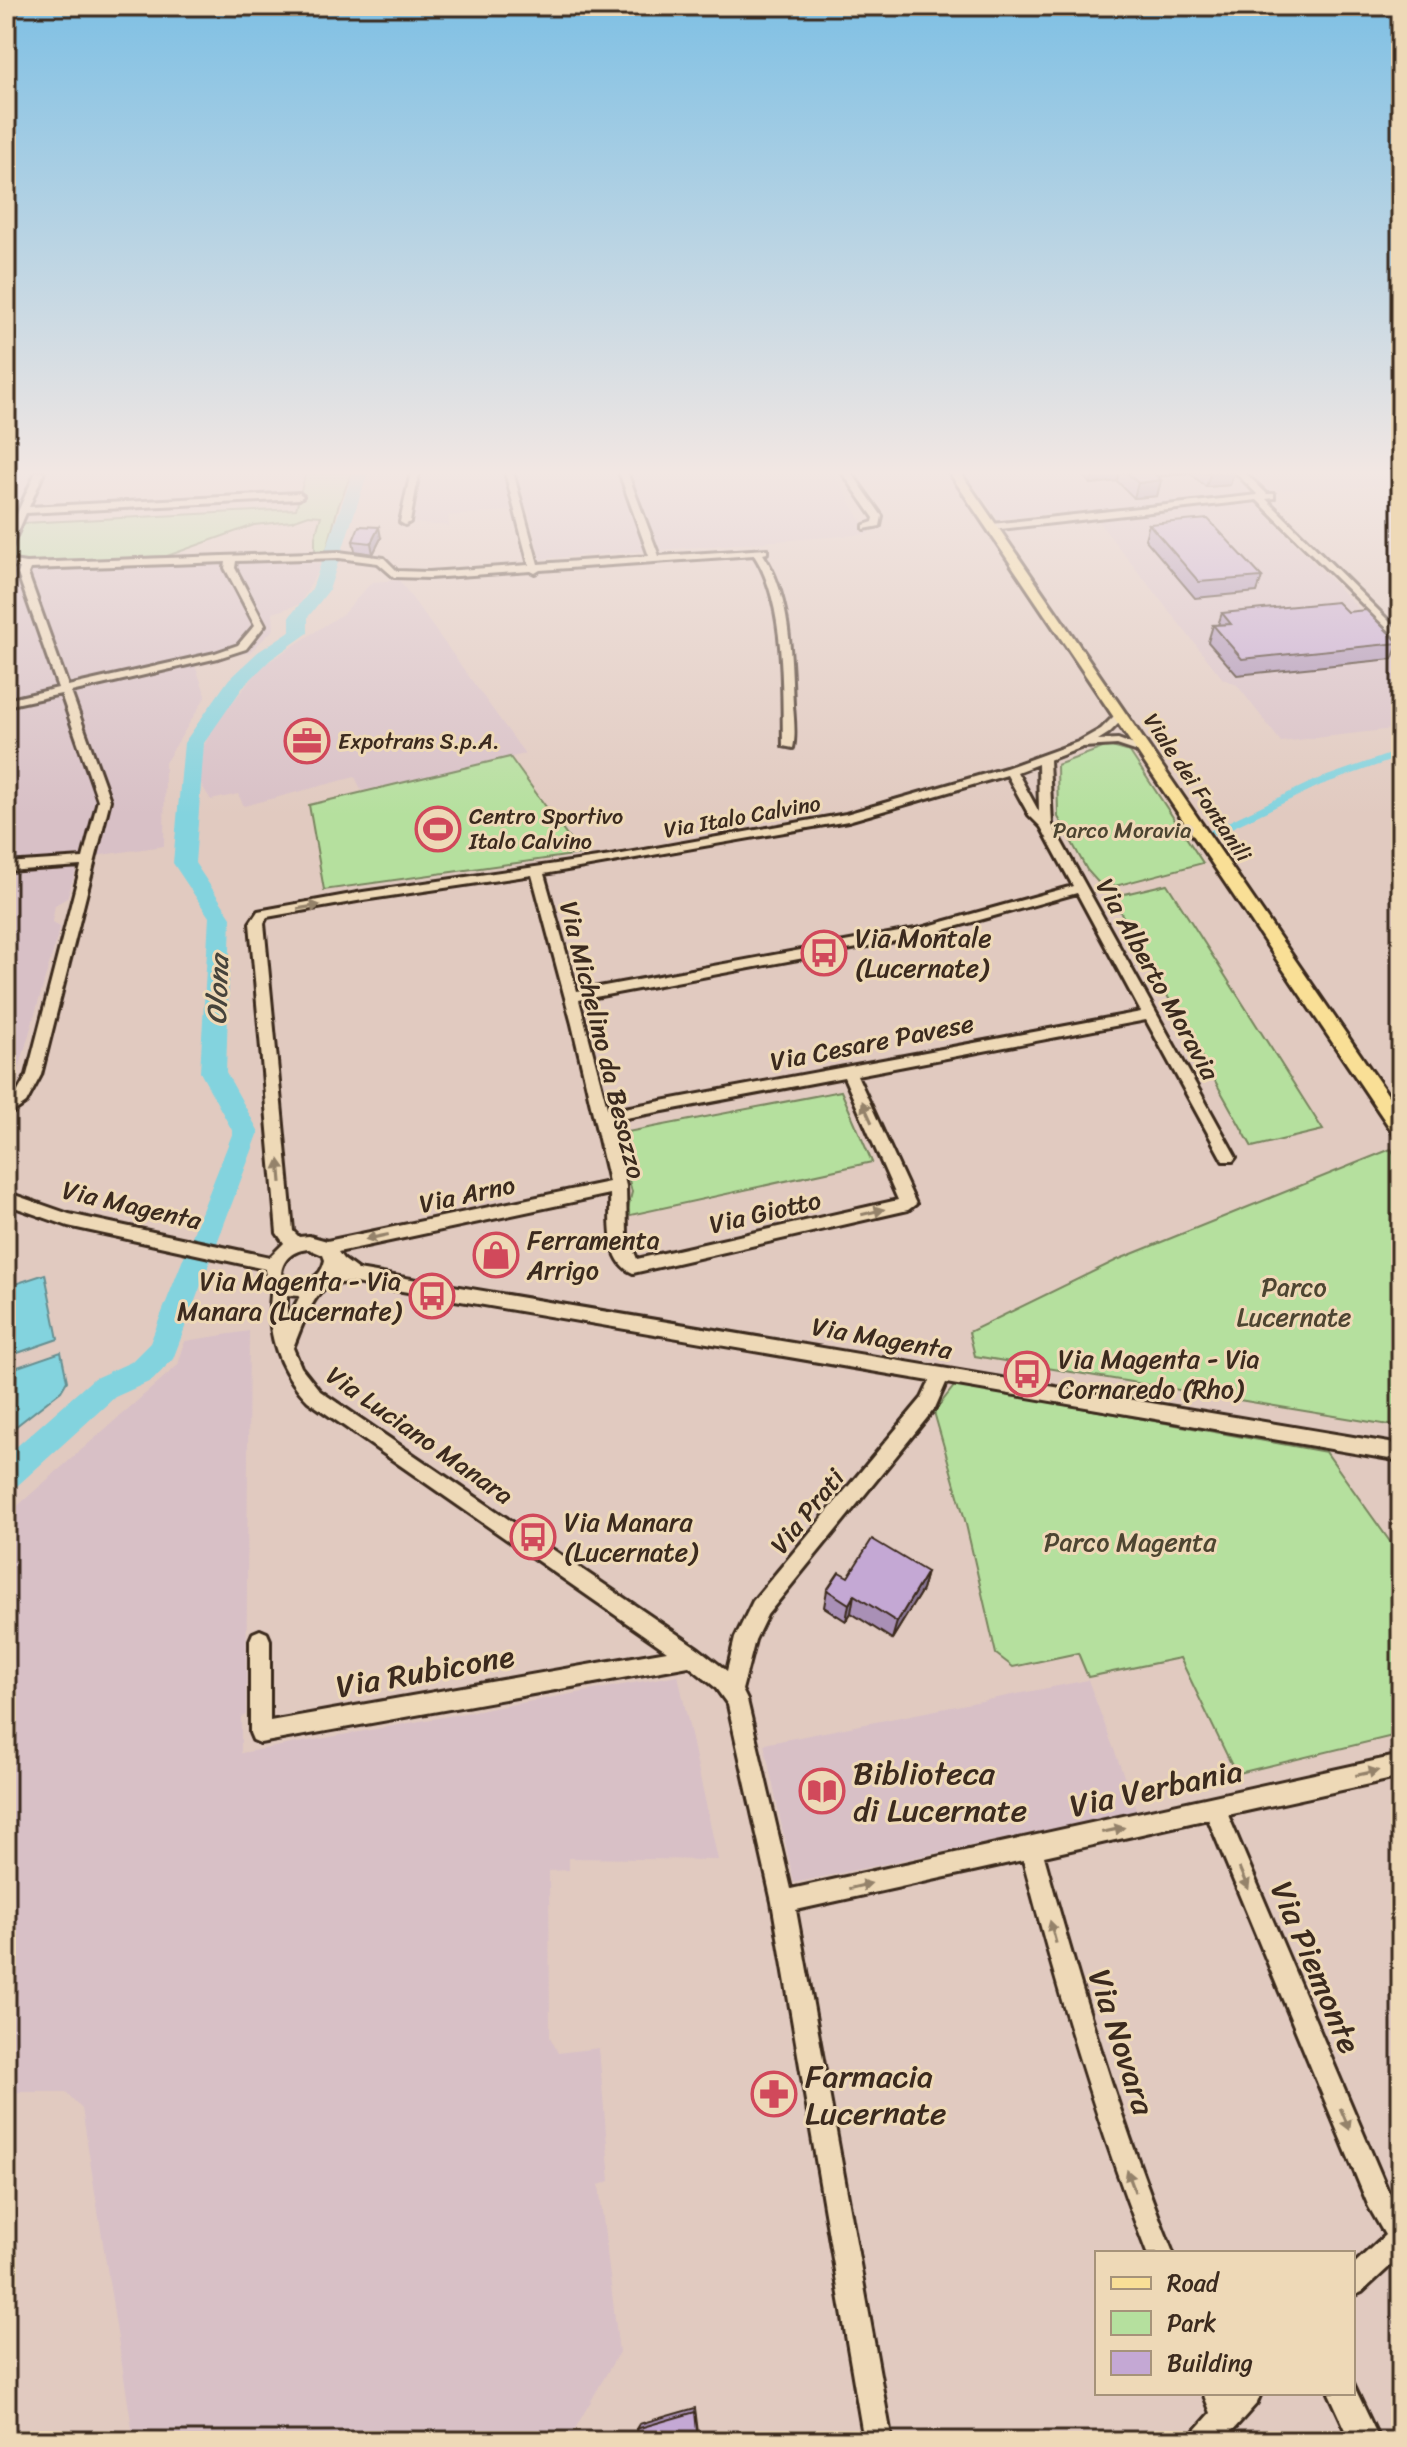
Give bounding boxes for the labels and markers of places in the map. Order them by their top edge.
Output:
office icon: Expotrans S.p.A. [283,717,331,765]
place label: Expotrans S.p.A. [338,722,500,761]
place label: Centro Sportivo Italo Calvino [468,797,623,861]
sports icon: Centro Sportivo Italo Calvino [414,805,462,853]
place label: Via Montale (Lucernate) [855,915,992,991]
bus stop icon: Via Montale (Lucernate) [800,929,848,977]
place label: Ferramenta Arrigo [526,1217,660,1293]
shop icon: Ferramenta Arrigo [472,1231,520,1279]
place label: Via Magenta - Via Manara (Lucernate) [177,1258,403,1334]
bus stop icon: Via Magenta - Via Manara (Lucernate) [408,1272,456,1320]
place label: Via Magenta - Via Cornaredo (Rho) [1058,1336,1259,1412]
bus stop icon: Via Magenta - Via Cornaredo (Rho) [1003,1350,1051,1398]
place label: Via Manara (Lucernate) [564,1499,699,1575]
bus stop icon: Via Manara (Lucernate) [509,1513,557,1561]
place label: Biblioteca di Lucernate [853,1745,1027,1839]
library icon: Biblioteca di Lucernate [798,1767,846,1815]
place label: Farmacia Lucernate [805,2048,946,2142]
pharmacy icon: Farmacia Lucernate [750,2070,798,2118]

